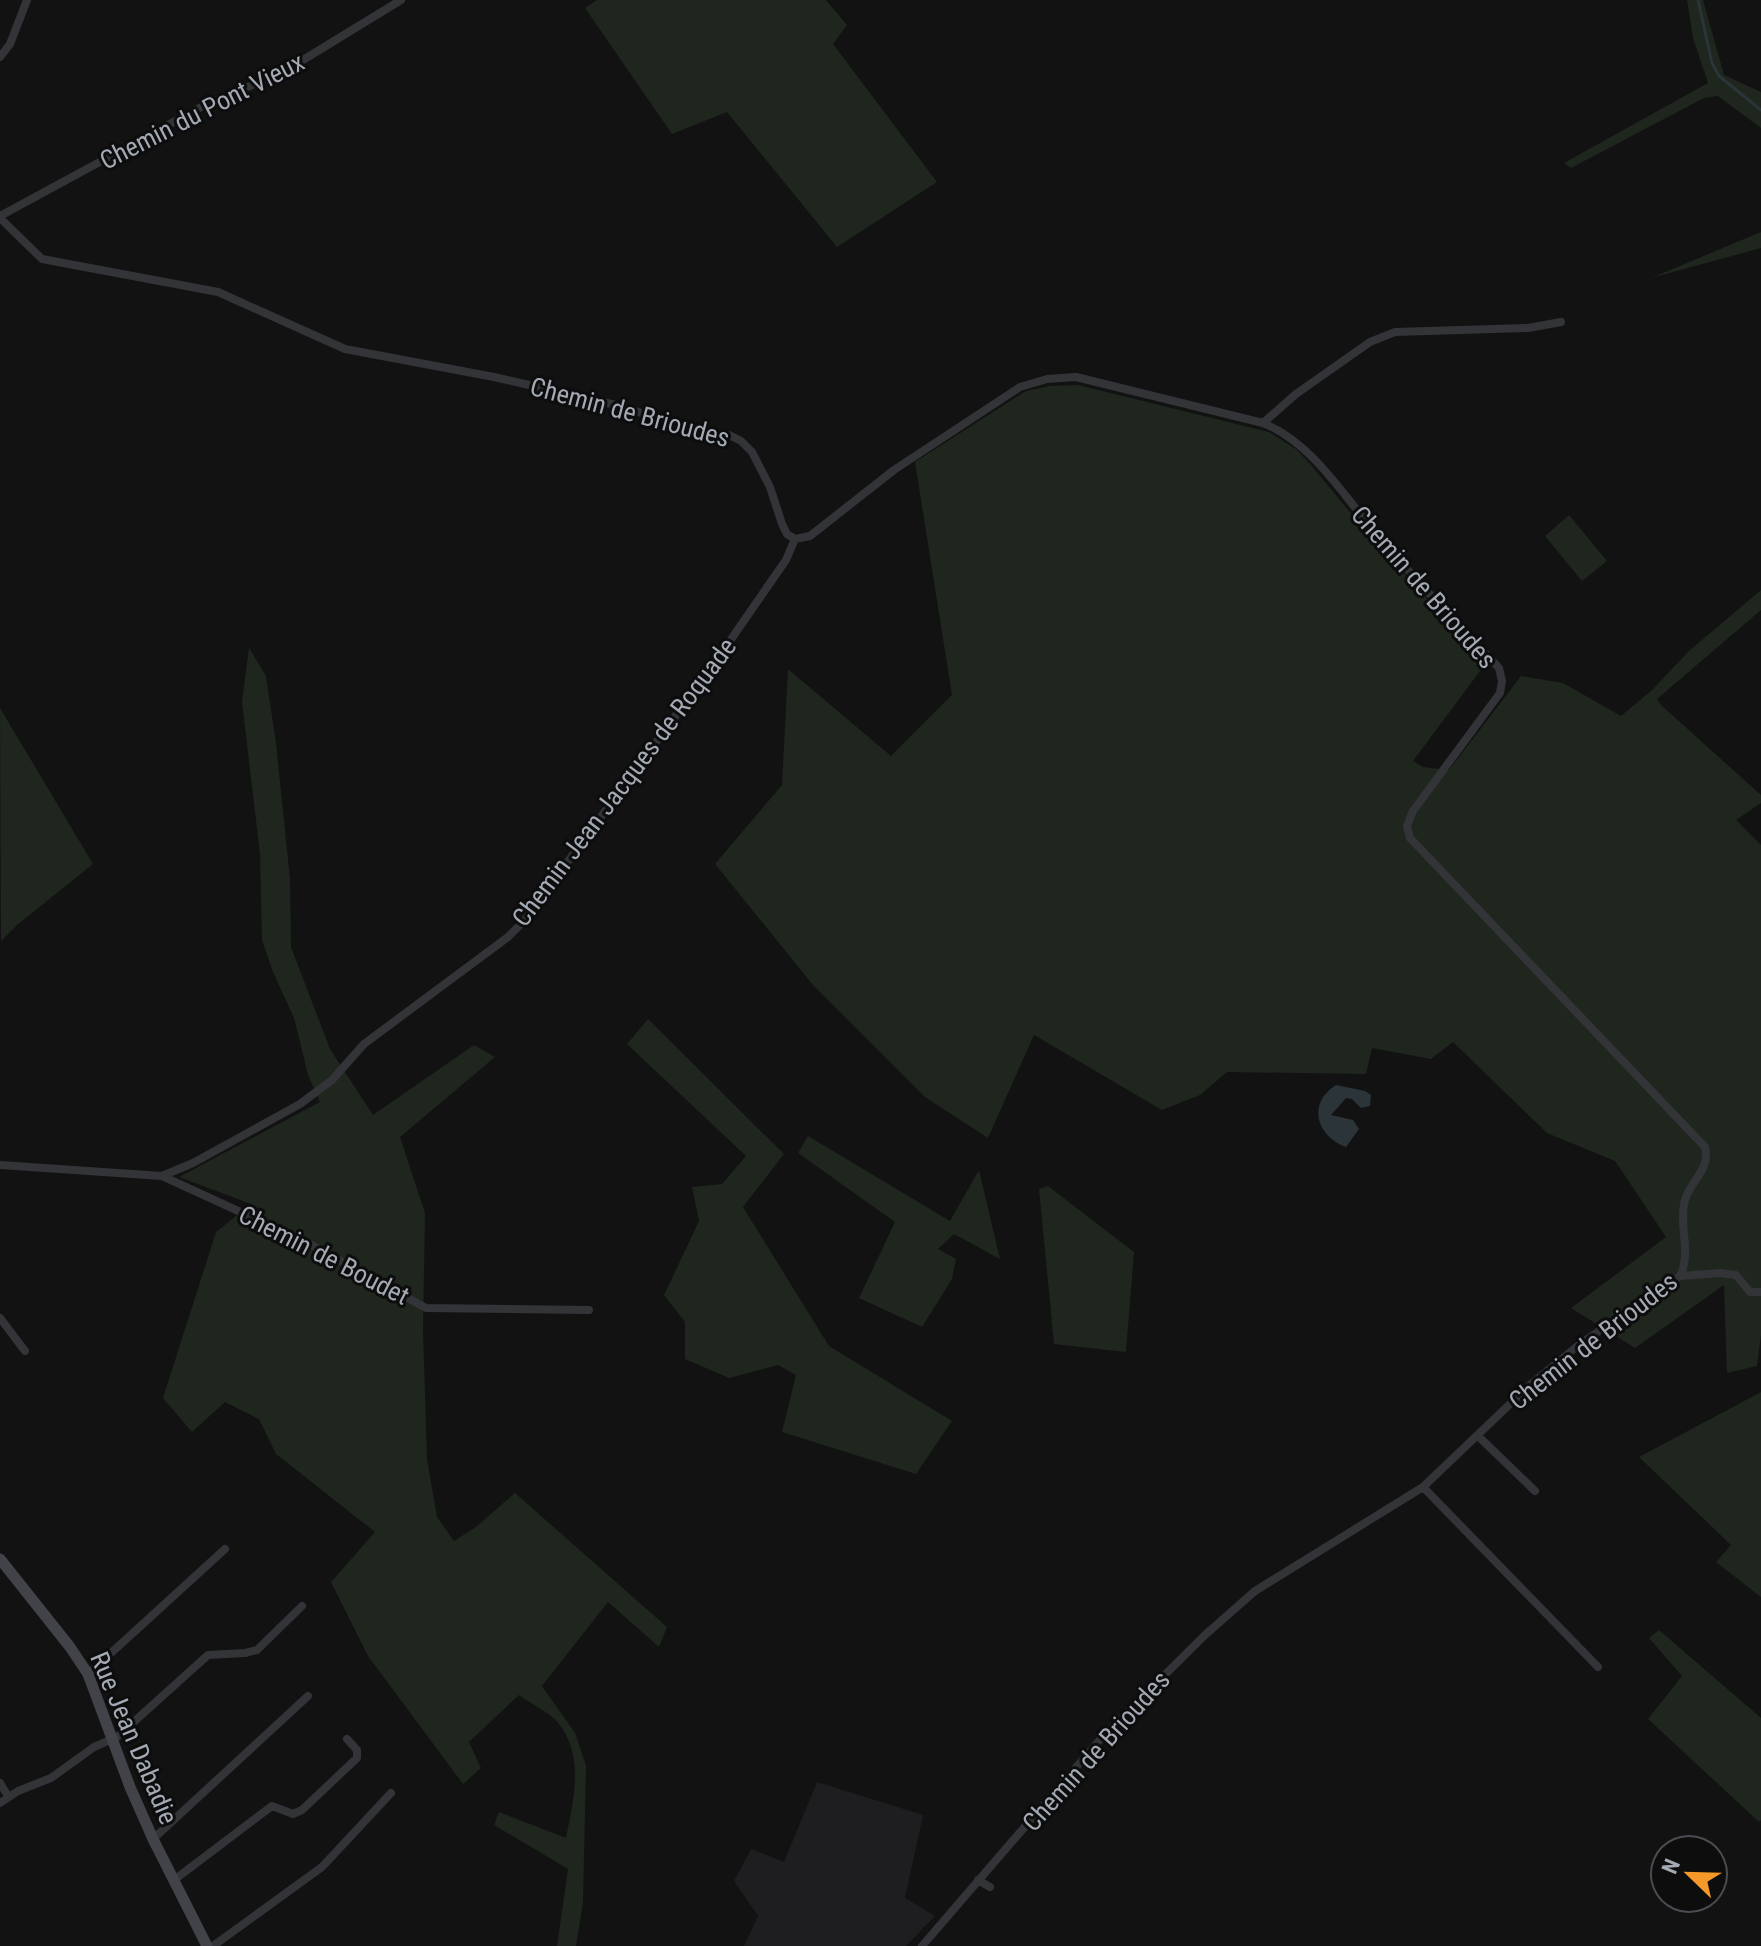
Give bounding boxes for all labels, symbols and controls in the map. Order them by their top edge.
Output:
street label: Chemin du Pont Vieux [95,46,309,176]
street label: Chemin de Brioudes [527,371,733,453]
street label: Chemin de Brioudes [1345,500,1503,674]
street label: Chemin Jean Jacques de Roquade [506,632,742,932]
street label: Chemin de Boudet [234,1199,414,1311]
street label: Chemin de Brioudes [1503,1266,1683,1416]
street label: Rue Jean Dabadie [84,1647,184,1829]
street label: Chemin de Brioudes [1016,1665,1176,1837]
north arrow [1649,1834,1729,1914]
text: N [1657,1855,1685,1877]

